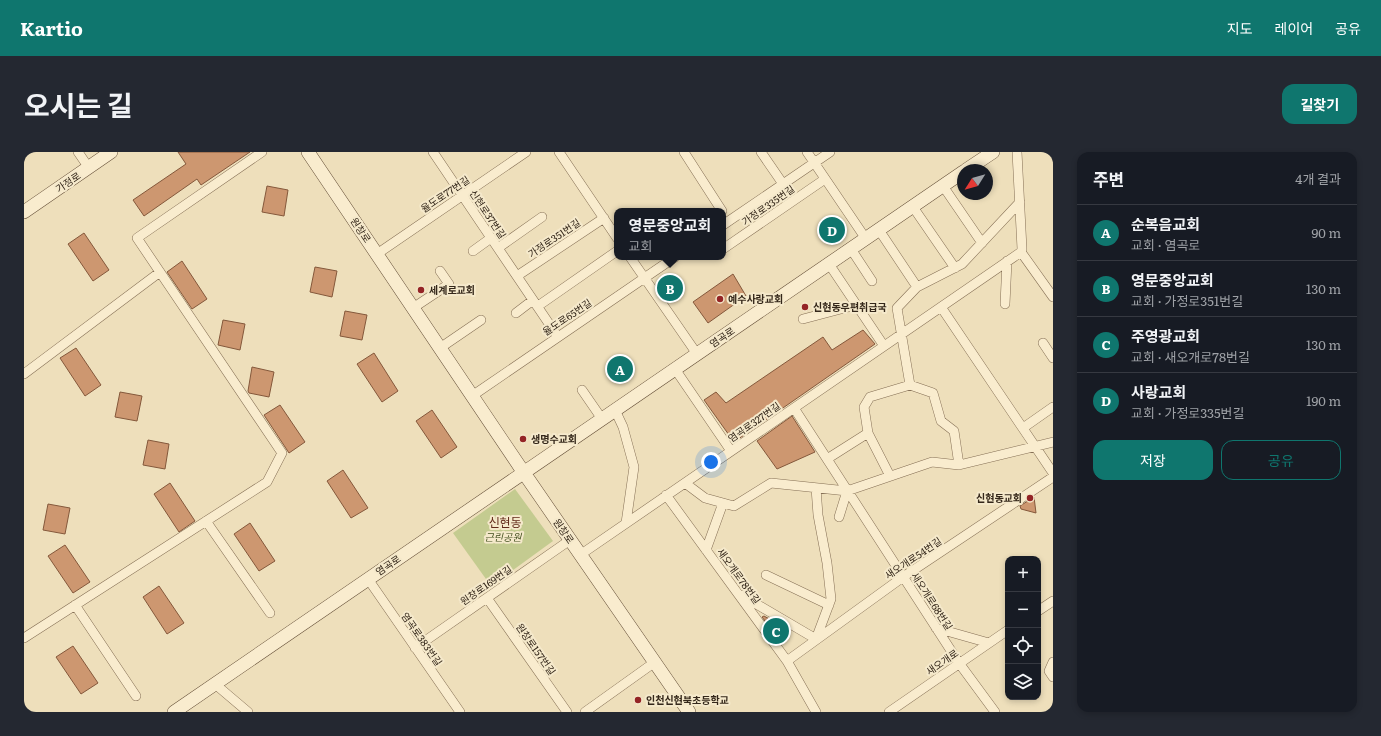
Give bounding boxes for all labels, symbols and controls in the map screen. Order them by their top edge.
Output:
text: Kartio [20,14,83,42]
text: 지도 [1227,18,1253,38]
text: 레이어 [1275,18,1313,38]
text: 공유 [1335,18,1361,38]
text: 오시는 길 [24,83,133,125]
button: 길찾기 [1282,84,1357,124]
north arrow [957,164,993,200]
text: 주변 [1093,166,1124,191]
street label: 가정로 [52,168,83,196]
text: 4개 결과 [1295,169,1341,188]
street label: 율도로77번길 [417,172,472,215]
street label: 가정로335번길 [738,181,797,228]
street label: 신현로37번길 [466,186,510,241]
popup [614,208,726,260]
text: 순복음교회 [1131,212,1200,235]
text: 영문중앙교회 [629,213,711,236]
street label: 원창로 [347,214,375,245]
street label: 가정로351번길 [524,214,583,261]
pin: D [819,215,845,245]
text: A [1101,223,1111,242]
text: 90 m [1311,223,1341,242]
text: 교회 · 염곡로 [1131,235,1200,254]
text: 교회 [629,236,653,255]
text: 영문중앙교회 [1131,268,1214,291]
pin: B [657,273,683,303]
text: B [1102,279,1110,298]
text: 130 m [1306,279,1341,298]
place label: 세계로교회 [429,282,475,297]
marker: 세계로교회 [416,285,426,295]
place label: 예수사랑교회 [728,291,783,306]
text: 교회 · 가정로351번길 [1131,291,1243,310]
marker: 예수사랑교회 [715,294,725,304]
street label: 율도로65번길 [539,295,594,339]
place label: 신현동우편취급국 [813,299,887,314]
marker: 신현동우편취급국 [800,302,810,312]
street label: 염곡로 [706,323,737,351]
text: 주영광교회 [1131,324,1200,347]
text: C [1101,335,1111,354]
text: 130 m [1306,335,1341,354]
text: 교회 · 새오개로78번길 [1131,347,1250,366]
pin: A [607,354,633,384]
text: 사랑교회 [1131,380,1186,403]
text: D [1101,391,1111,410]
text: 190 m [1306,391,1341,410]
street label: 염곡로327번길 [724,398,783,445]
text: 교회 · 가정로335번길 [1131,403,1245,422]
place label: 생명수교회 [531,431,577,446]
marker: 생명수교회 [518,434,528,444]
button: 저장 [1093,440,1213,480]
button: 공유 [1221,440,1341,480]
your location [701,452,721,472]
place label: 신현동교회 [976,490,1022,505]
marker: 신현동교회 [1025,493,1035,503]
district label: 신현동 [488,513,522,531]
street label: 원창로 [550,515,578,546]
park label: 근린공원 [485,529,522,544]
street label: 새오개로54번길 [881,533,944,582]
street label: 새오개로78번길 [714,545,765,607]
street label: 염곡로 [372,551,403,579]
map controls [1005,556,1041,700]
button: + [1005,556,1041,592]
street label: 원창로169번길 [457,561,515,608]
street label: 새오개로68번길 [908,569,957,633]
button: − [1005,592,1041,628]
street label: 염곡로383번길 [398,609,446,669]
pin: C [763,616,789,646]
street label: 원창로157번길 [513,620,560,678]
button: locate [1005,628,1041,664]
street label: 새오개로 [922,645,961,678]
button: layers [1005,664,1041,700]
place label: 인천신현북초등학교 [646,692,729,707]
marker: 인천신현북초등학교 [633,695,643,705]

